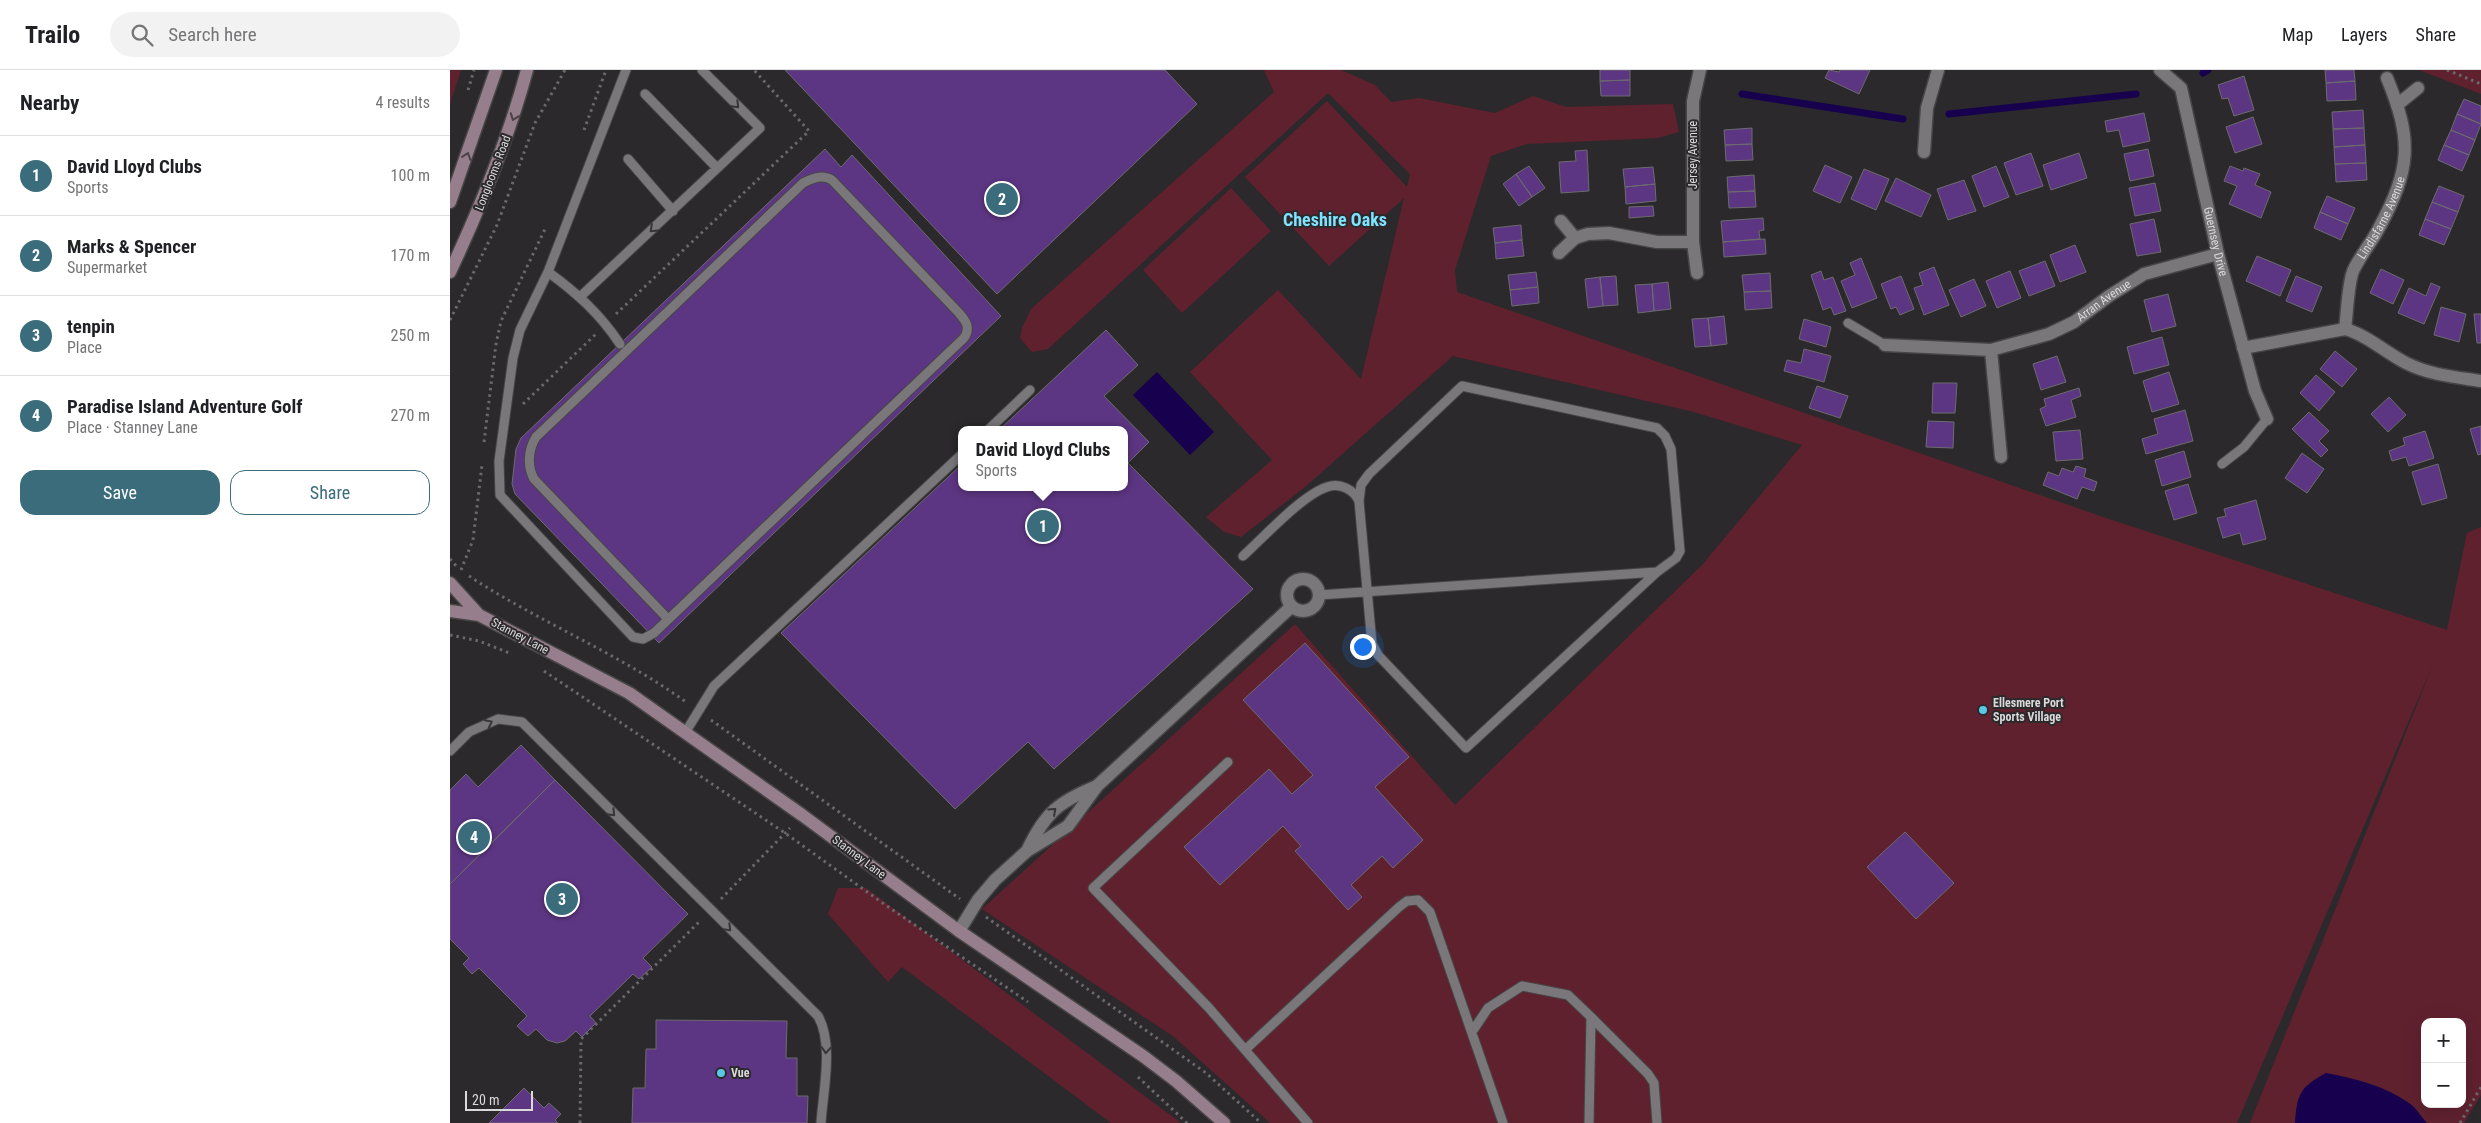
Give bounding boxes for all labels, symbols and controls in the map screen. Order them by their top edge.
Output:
search box [110,12,460,57]
text: Trailo [25,21,80,49]
icon: search [128,21,156,49]
text: Search here [168,23,257,46]
text: Map [2282,24,2313,45]
text: Layers [2341,24,2388,45]
text: Share [2416,24,2456,45]
text: Nearby [20,91,79,115]
text: 4 results [375,93,430,112]
one-way arrow [731,99,740,108]
one-way arrow [510,112,520,121]
street label: Jersey Avenue [1686,120,1700,189]
street label: Longlooms Road [472,133,514,213]
one-way arrow [461,152,471,161]
text: David Lloyd Clubs [67,155,202,178]
text: 1 [32,166,40,185]
text: 100 m [391,166,430,185]
street label: Lindisfarne Avenue [2354,175,2408,262]
text: Sports [67,178,109,197]
pin: 2 [986,180,1018,218]
street label: Guernsey Drive [2201,206,2231,278]
district label: Cheshire Oaks [1283,209,1387,230]
one-way arrow [649,223,658,232]
text: Marks & Spencer [67,235,196,258]
text: 2 [32,246,40,265]
text: 170 m [391,246,430,265]
text: Supermarket [67,258,147,277]
street label: Arran Avenue [2074,277,2134,325]
text: tenpin [67,315,115,338]
text: 3 [32,326,40,345]
text: 250 m [391,326,430,345]
text: Place [67,338,102,357]
text: Paradise Island Adventure Golf [67,395,303,418]
text: 4 [32,406,40,425]
text: 270 m [391,406,430,425]
text: Place · Stanney Lane [67,418,198,437]
popup [958,426,1128,491]
text: David Lloyd Clubs [976,438,1110,461]
text: Sports [976,461,1017,480]
button: Save [20,470,220,515]
button: Share [230,470,430,515]
pin: 1 [1027,507,1059,545]
street label: Stanney Lane [489,615,552,657]
your location [1350,634,1376,660]
place label: Ellesmere Port Sports Village [1993,696,2064,724]
marker: Ellesmere Port Sports Village [1977,704,1989,716]
one-way arrow [484,719,493,729]
one-way arrow [607,807,616,816]
one-way arrow [1048,808,1057,817]
pin: 4 [458,818,490,856]
street label: Stanney Lane [829,832,889,882]
pin: 3 [546,880,578,918]
one-way arrow [722,922,731,931]
map controls [2421,1018,2466,1108]
button: + [2421,1018,2466,1063]
one-way arrow [821,1046,832,1054]
button: − [2421,1063,2466,1108]
place label: Vue [731,1066,750,1080]
marker: Vue [715,1067,727,1079]
scale bar [465,1088,532,1111]
text: 20 m [472,1092,500,1108]

